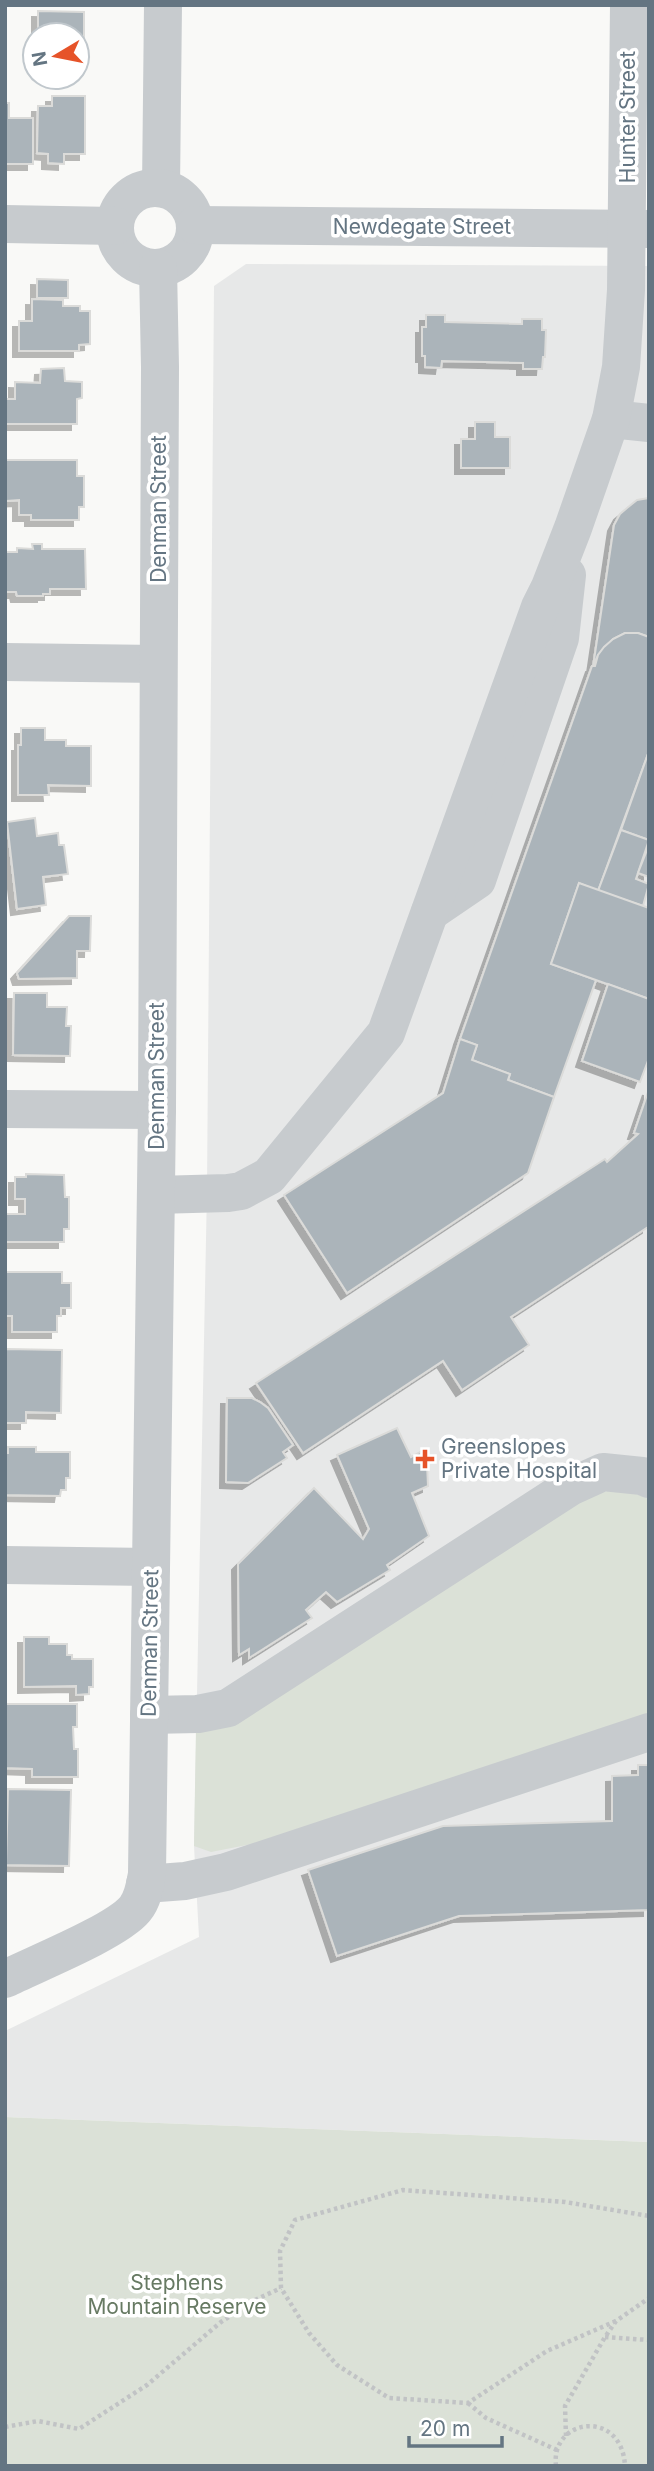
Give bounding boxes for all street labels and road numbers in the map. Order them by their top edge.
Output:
street label: Hunter Street [615,51,640,183]
street label: Newdegate Street [333,214,511,239]
street label: Denman Street [146,435,171,583]
street label: Denman Street [144,1002,169,1150]
street label: Denman Street [136,1569,163,1717]

